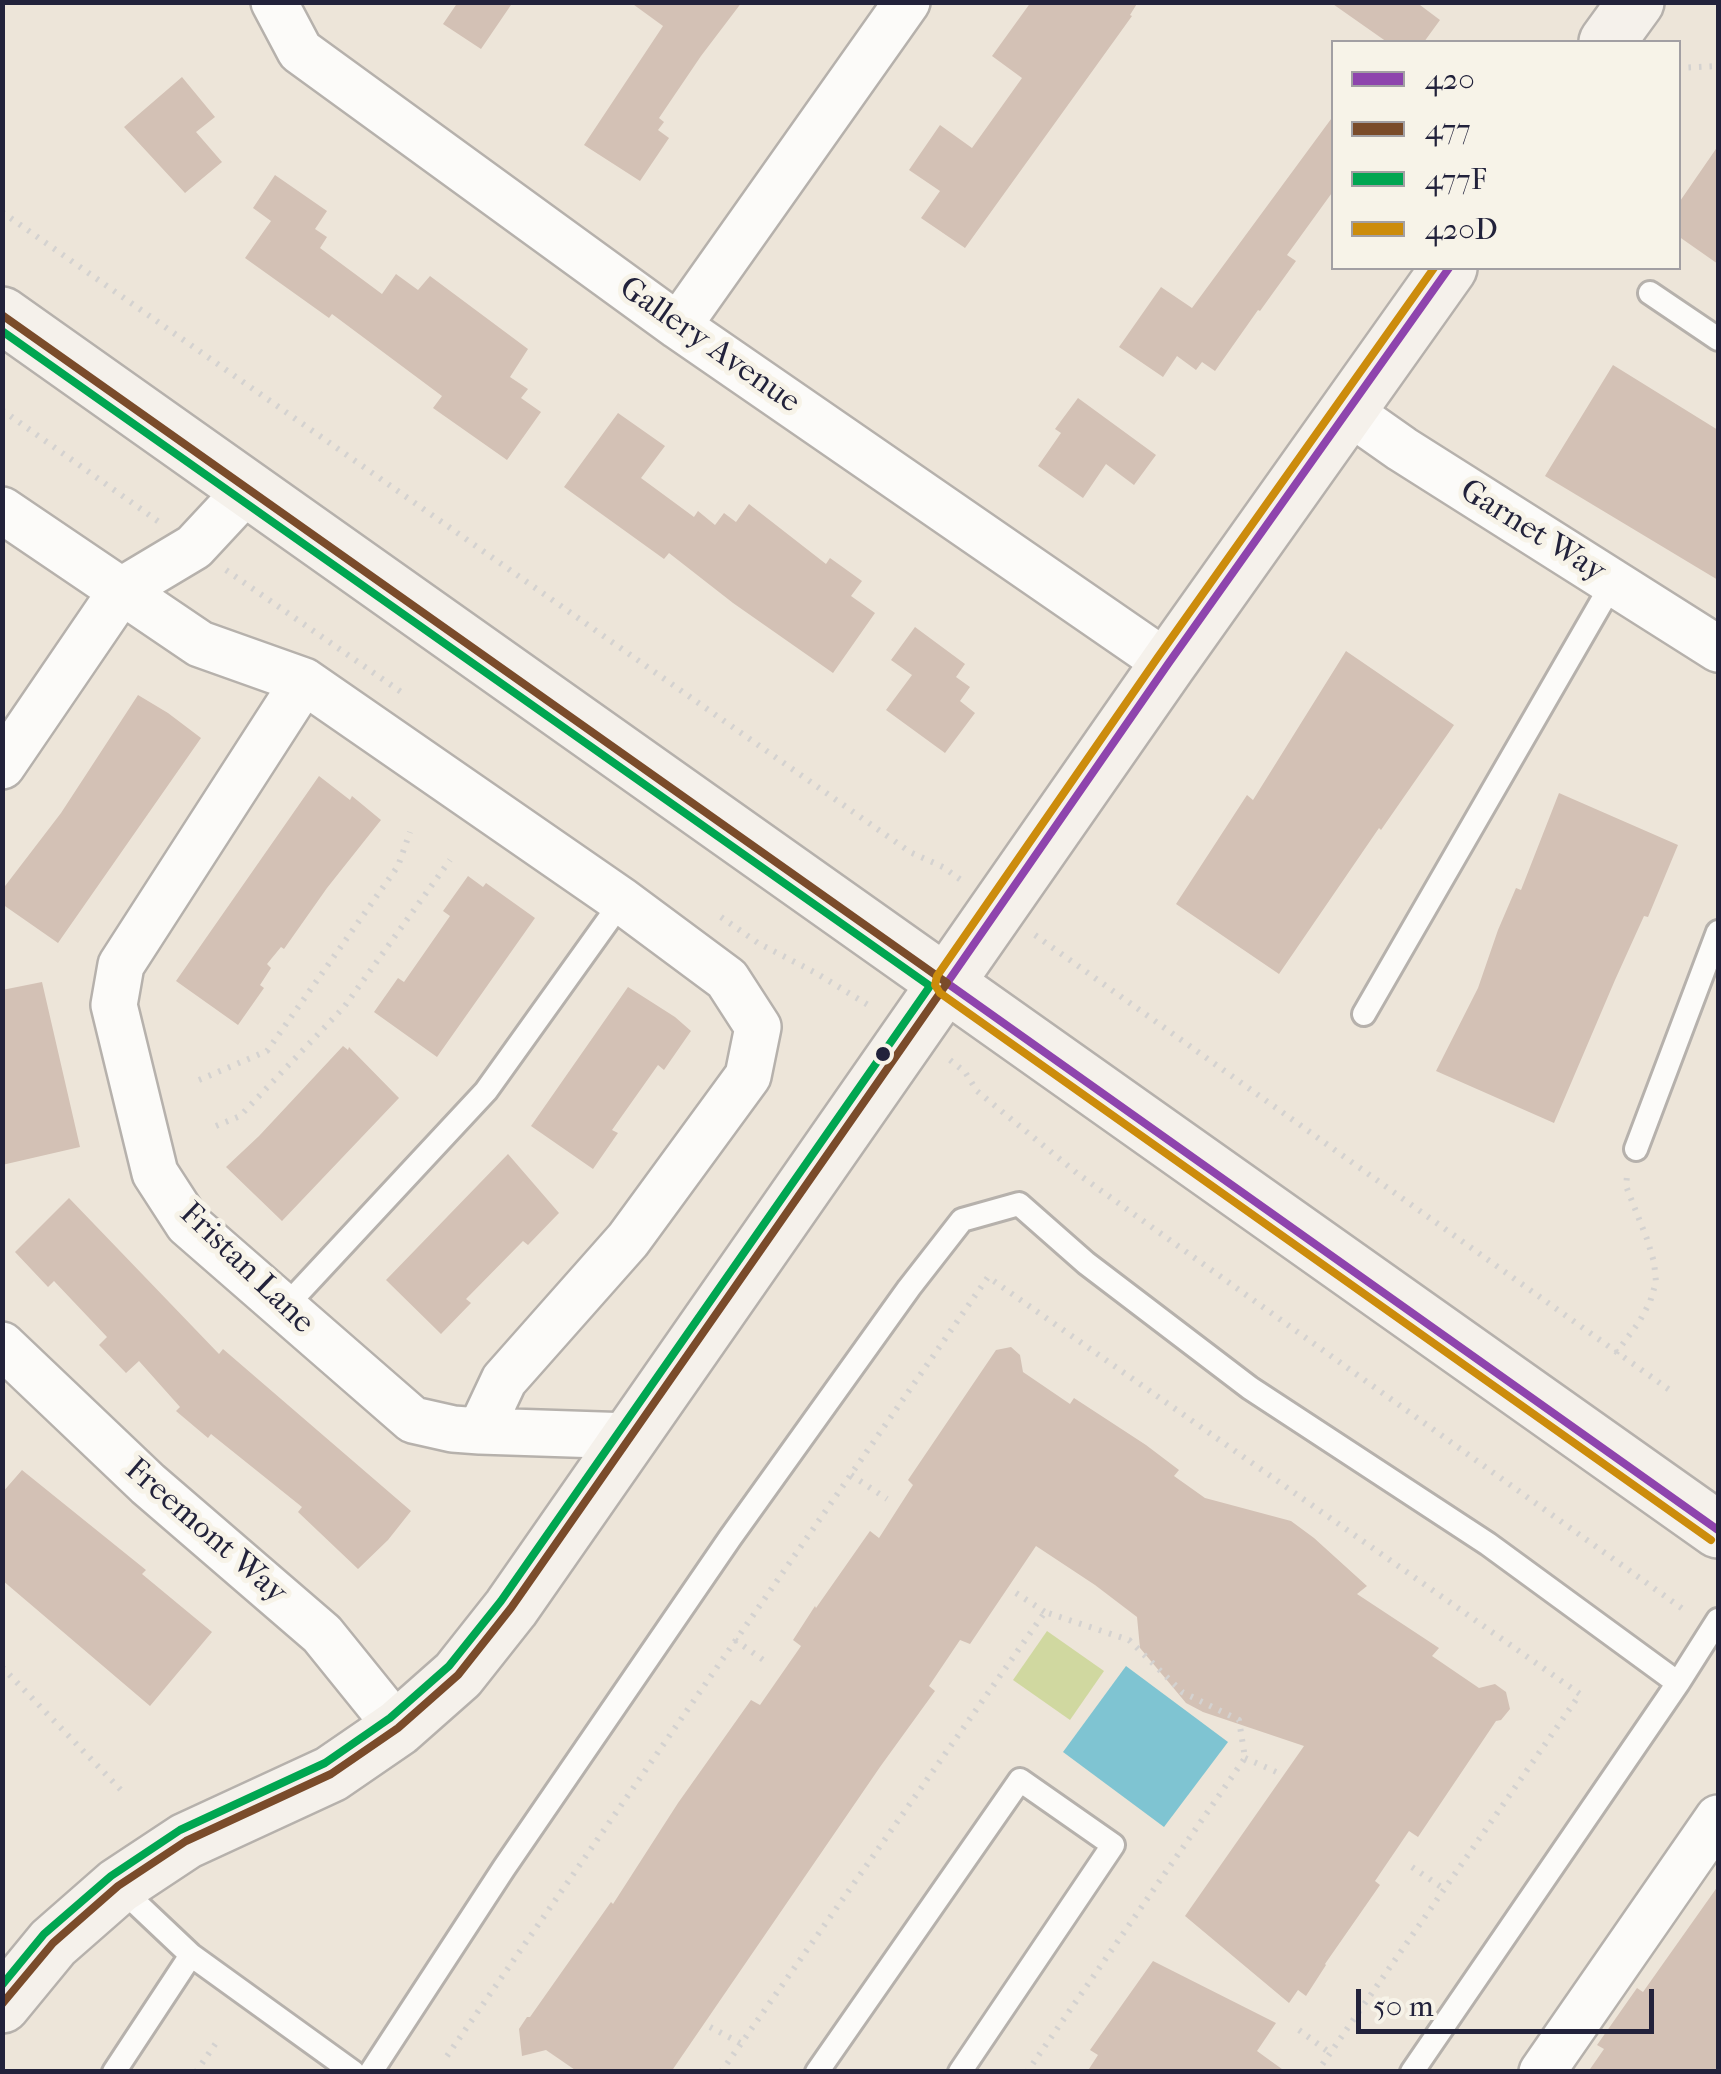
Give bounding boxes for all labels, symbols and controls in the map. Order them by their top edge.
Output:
legend [1331,40,1681,270]
text: 420 [1425,62,1475,97]
text: 477 [1425,112,1471,147]
text: 477F [1425,162,1487,197]
text: 420D [1425,212,1498,247]
street label: Gallery Avenue [611,270,807,422]
street label: Garnet Way [1452,472,1612,592]
unlabelled marker [873,1044,893,1064]
street label: Fristan Lane [171,1195,321,1343]
street label: Freemont Way [116,1451,294,1613]
scale bar [1361,1969,1658,2031]
text: 50 m [1373,1989,1434,2024]

